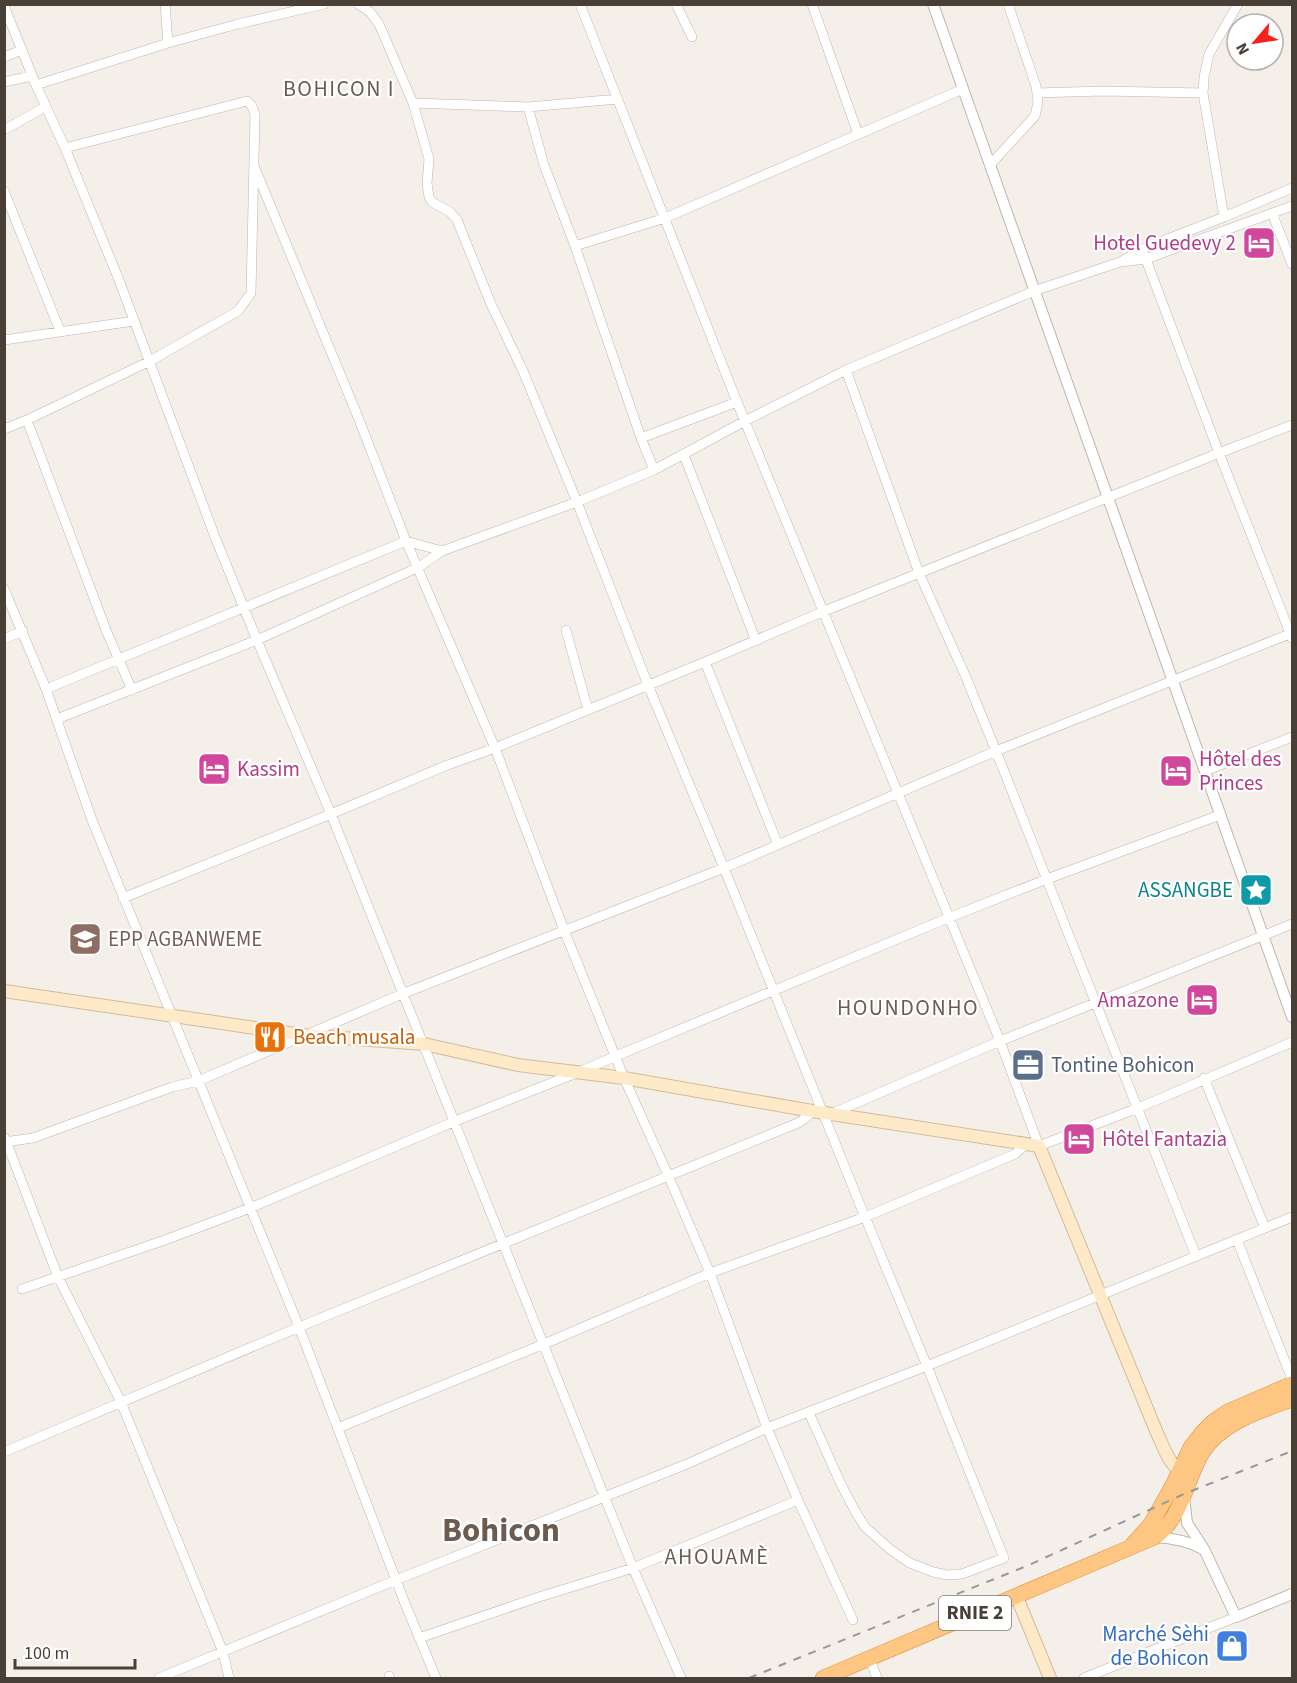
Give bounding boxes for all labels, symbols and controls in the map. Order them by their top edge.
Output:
north arrow [1225,12,1285,72]
text: N [1231,39,1255,59]
district label: BOHICON I [283,73,395,105]
hotel icon: Hotel Guedevy 2 [1241,225,1277,261]
place label: Hotel Guedevy 2 [1093,228,1236,258]
place label: Hôtel des Princes [1199,744,1282,798]
hotel icon: Kassim [196,751,232,787]
hotel icon: Hôtel des Princes [1158,753,1194,789]
place label: Kassim [237,754,300,784]
place icon: ASSANGBE [1238,872,1274,908]
place label: ASSANGBE [1138,875,1233,905]
school or university icon: EPP AGBANWEME [67,921,103,957]
place label: EPP AGBANWEME [108,924,262,954]
hotel icon: Amazone [1184,982,1220,1018]
place label: Amazone [1098,985,1179,1015]
district label: HOUNDONHO [837,992,979,1024]
restaurant icon: Beach musala [252,1019,288,1055]
place label: Beach musala [293,1022,415,1052]
office icon: Tontine Bohicon [1010,1047,1046,1083]
place label: Tontine Bohicon [1051,1050,1194,1080]
hotel icon: Hôtel Fantazia [1061,1121,1097,1157]
place label: Hôtel Fantazia [1102,1124,1227,1154]
district label: Bohicon [442,1507,560,1554]
district label: AHOUAMÈ [665,1541,769,1573]
road number: RNIE 2 [939,1596,1011,1630]
place label: Marché Sèhi de Bohicon [1102,1619,1209,1673]
shop icon: Marché Sèhi de Bohicon [1214,1628,1250,1664]
scale bar [15,1632,135,1670]
text: 100 m [24,1641,69,1666]

